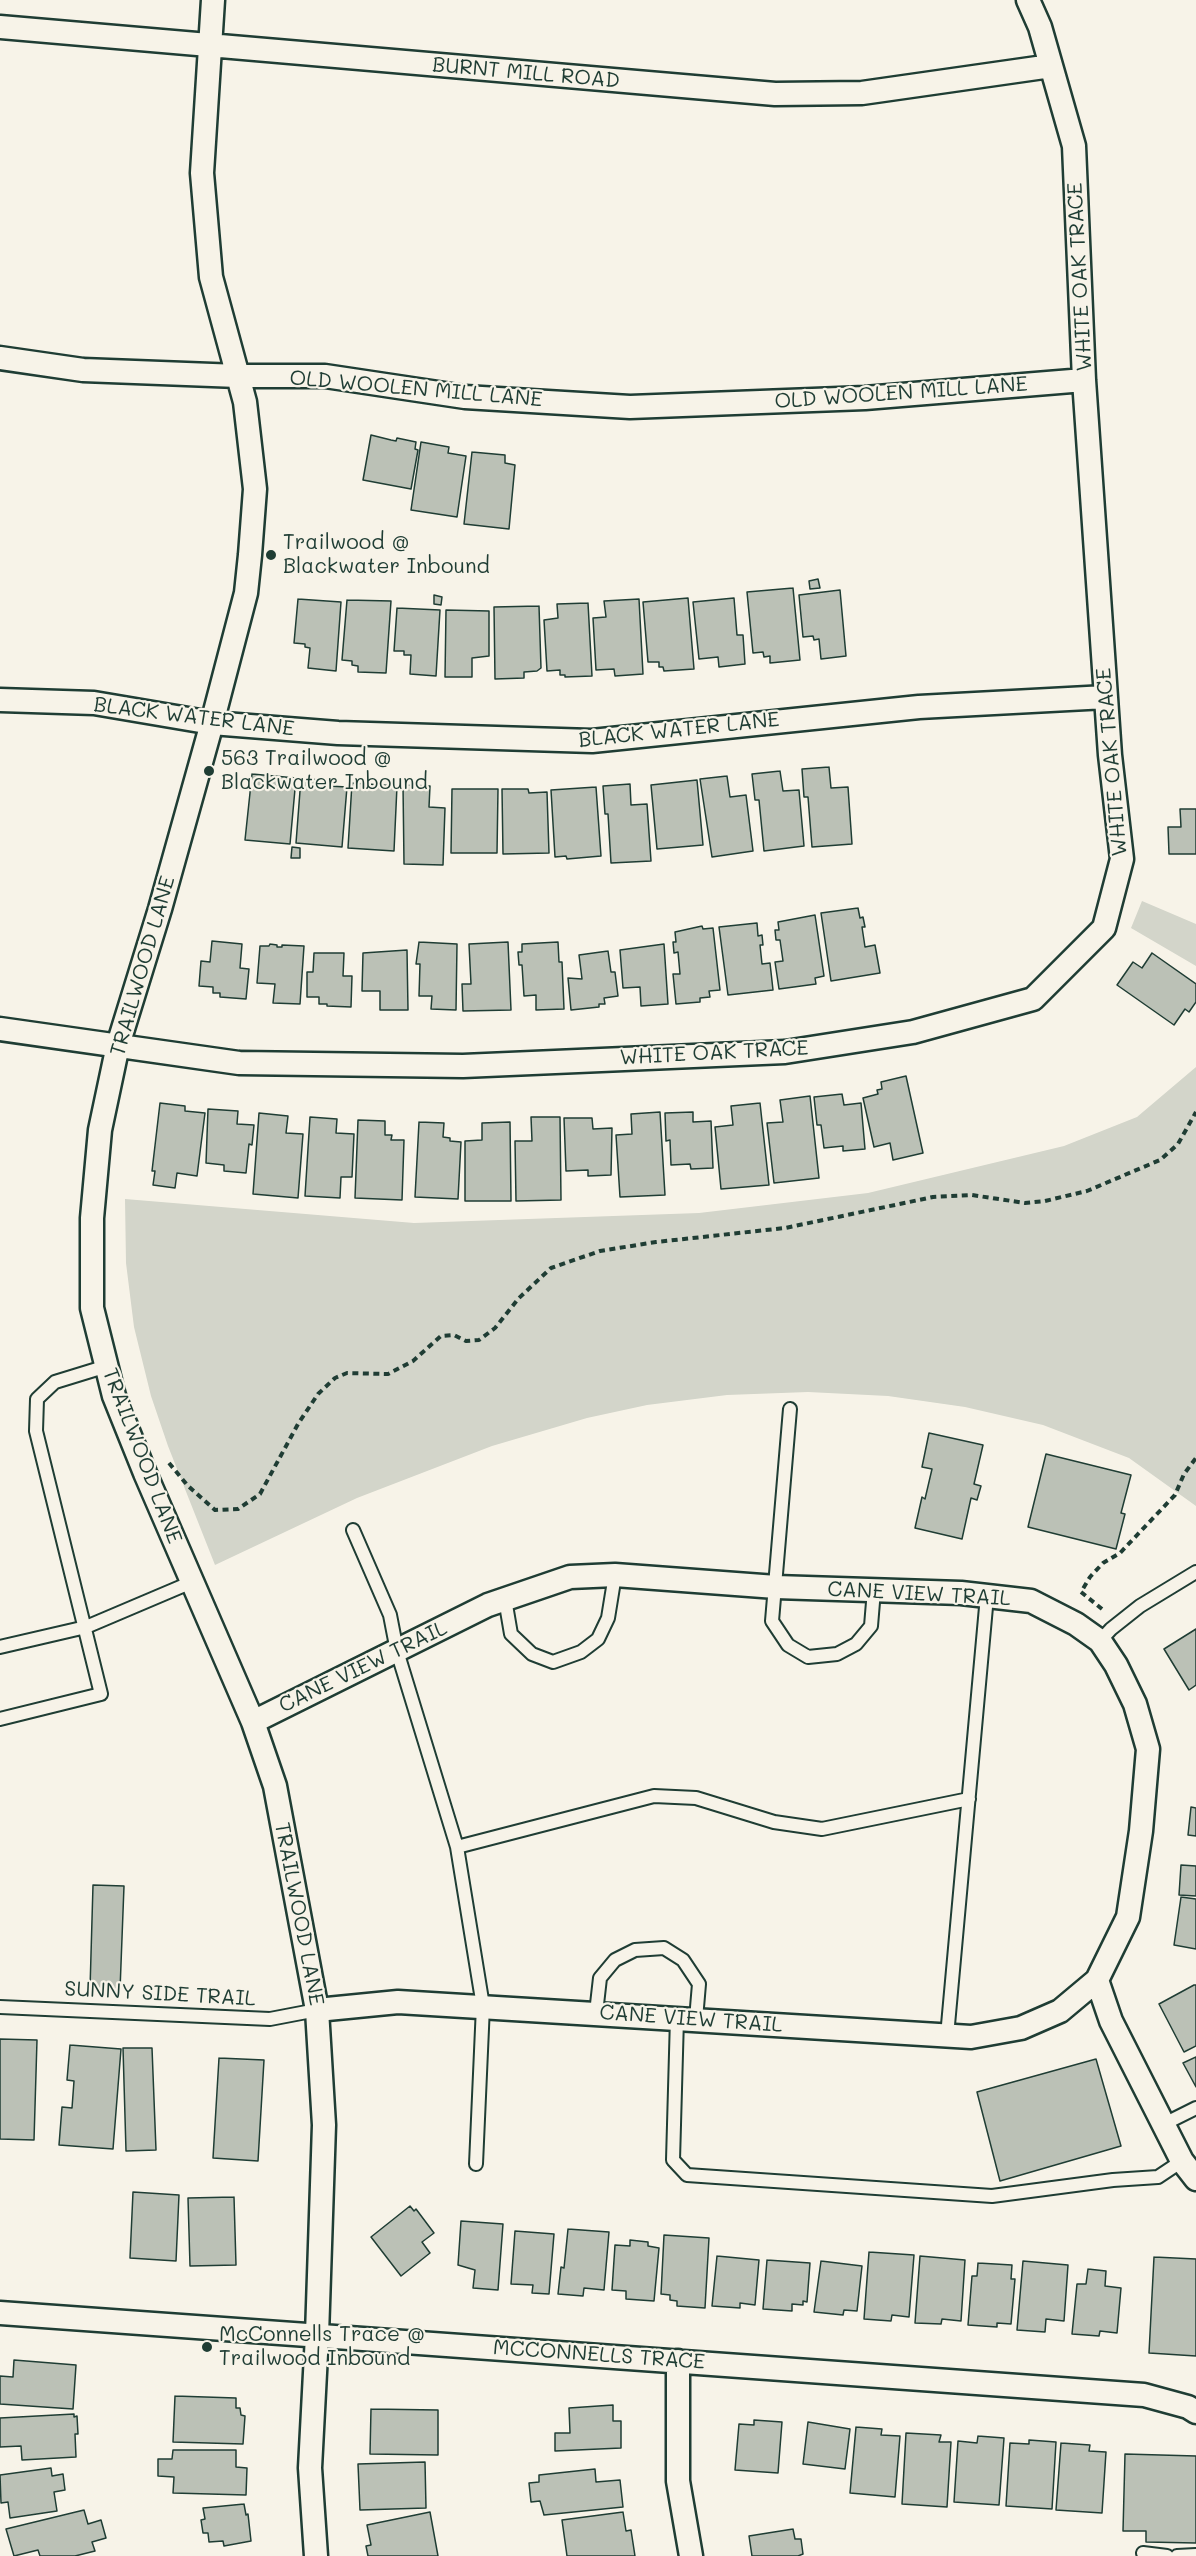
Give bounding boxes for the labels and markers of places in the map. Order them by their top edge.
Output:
place label: Trailwood @ Blackwater Inbound [283,530,490,580]
marker: Trailwood @ Blackwater Inbound [264,548,278,562]
place label: 563 Trailwood @ Blackwater Inbound [221,746,428,796]
marker: 563 Trailwood @ Blackwater Inbound [202,764,216,778]
place label: McConnells Trace @ Trailwood Inbound [219,2322,425,2372]
marker: McConnells Trace @ Trailwood Inbound [200,2340,214,2354]

